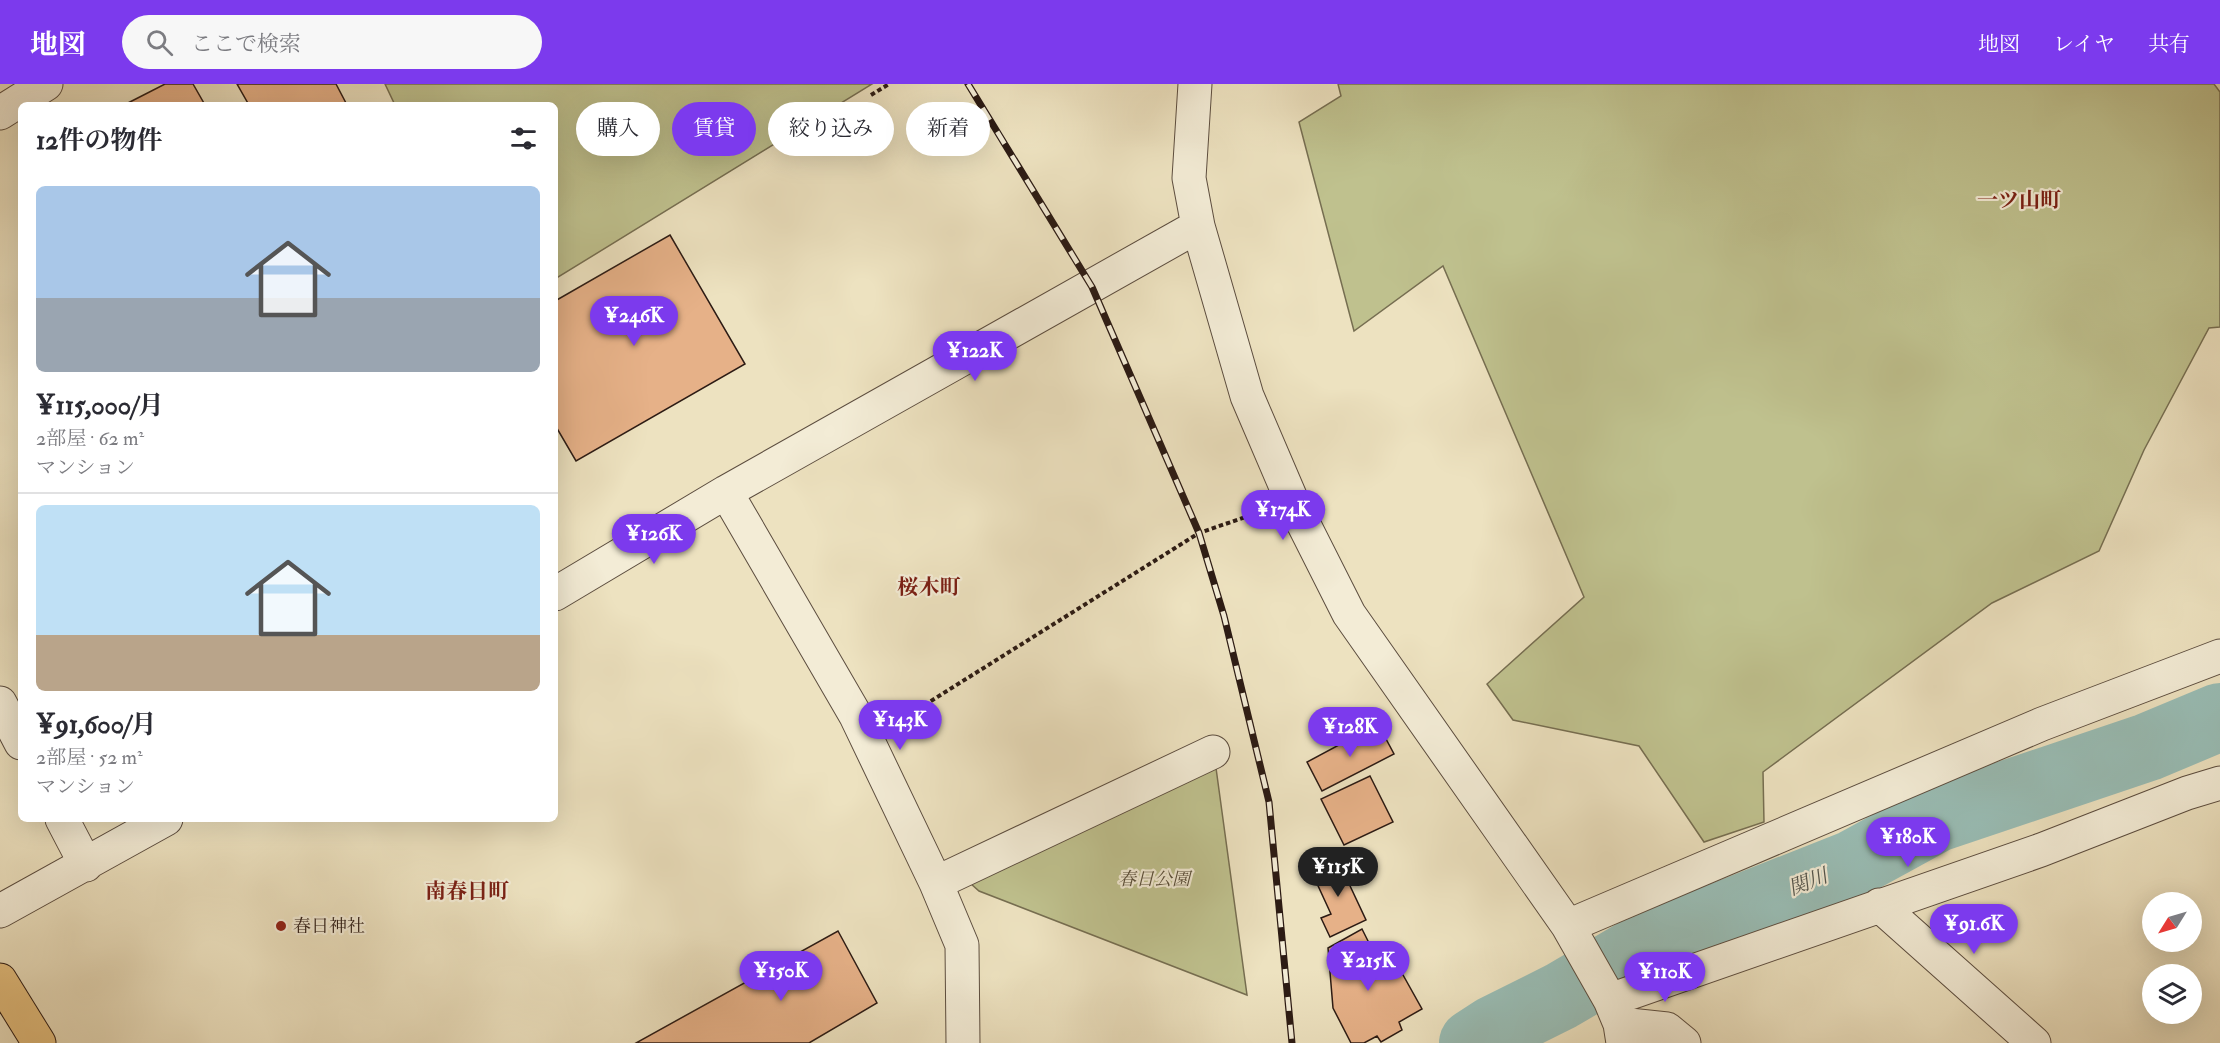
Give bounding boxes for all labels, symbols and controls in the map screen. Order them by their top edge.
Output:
search box [122,15,542,69]
icon: search [143,26,176,59]
text: 地図 [30,28,86,63]
text: ここで検索 [191,30,301,58]
text: 地図 [1978,31,2020,58]
text: レイヤ [2053,31,2115,58]
text: 共有 [2148,31,2190,58]
chip: 購入 [576,102,660,156]
chip: 賃貸 [672,102,756,156]
chip: 絞り込み [768,102,894,156]
chip: 新着 [906,102,990,156]
icon: filters [507,122,540,155]
text: 12件の物件 [36,125,162,157]
district label: 一ツ山町 [1977,187,2061,214]
icon: home [234,225,342,333]
pin: ¥246K [592,296,676,347]
text: ¥246K [604,303,664,328]
pin: ¥122K [933,331,1017,382]
text: ¥122K [947,338,1003,363]
text: ¥115,000/月 [36,390,164,422]
text: 2部屋 · 62 m² [36,426,144,451]
text: マンション [36,455,135,480]
pin: ¥174K [1241,490,1325,541]
text: ¥174K [1255,497,1311,522]
pin: ¥126K [612,514,696,565]
text: ¥126K [626,521,682,546]
icon: home [234,544,342,652]
district label: 桜木町 [898,574,961,601]
pin: ¥143K [858,700,942,751]
text: ¥143K [873,707,927,732]
pin: ¥128K [1308,707,1392,758]
text: ¥91,600/月 [36,709,157,741]
text: ¥128K [1322,714,1378,739]
text: 2部屋 · 52 m² [36,745,143,770]
text: マンション [36,774,135,799]
pin: ¥180K [1866,817,1950,868]
text: ¥180K [1880,824,1936,849]
pin: ¥115K [1296,847,1380,898]
text: ¥115K [1312,854,1364,879]
water label: 関川 [1785,862,1833,901]
park label: 春日公園 [1118,868,1193,891]
district label: 南春日町 [425,878,509,905]
north arrow [2142,892,2202,952]
map controls [2142,892,2202,1024]
pin: ¥91.6K [1925,904,2023,955]
text: ¥91.6K [1944,911,2004,936]
place label: 春日神社 [293,915,365,938]
marker: 春日神社 [274,919,288,933]
pin: ¥215K [1326,941,1410,992]
text: ¥215K [1340,948,1396,973]
pin: ¥150K [739,951,823,1002]
pin: ¥110K [1623,952,1707,1003]
text: ¥150K [754,958,808,983]
text: ¥110K [1638,959,1692,984]
button: layers [2142,964,2202,1024]

